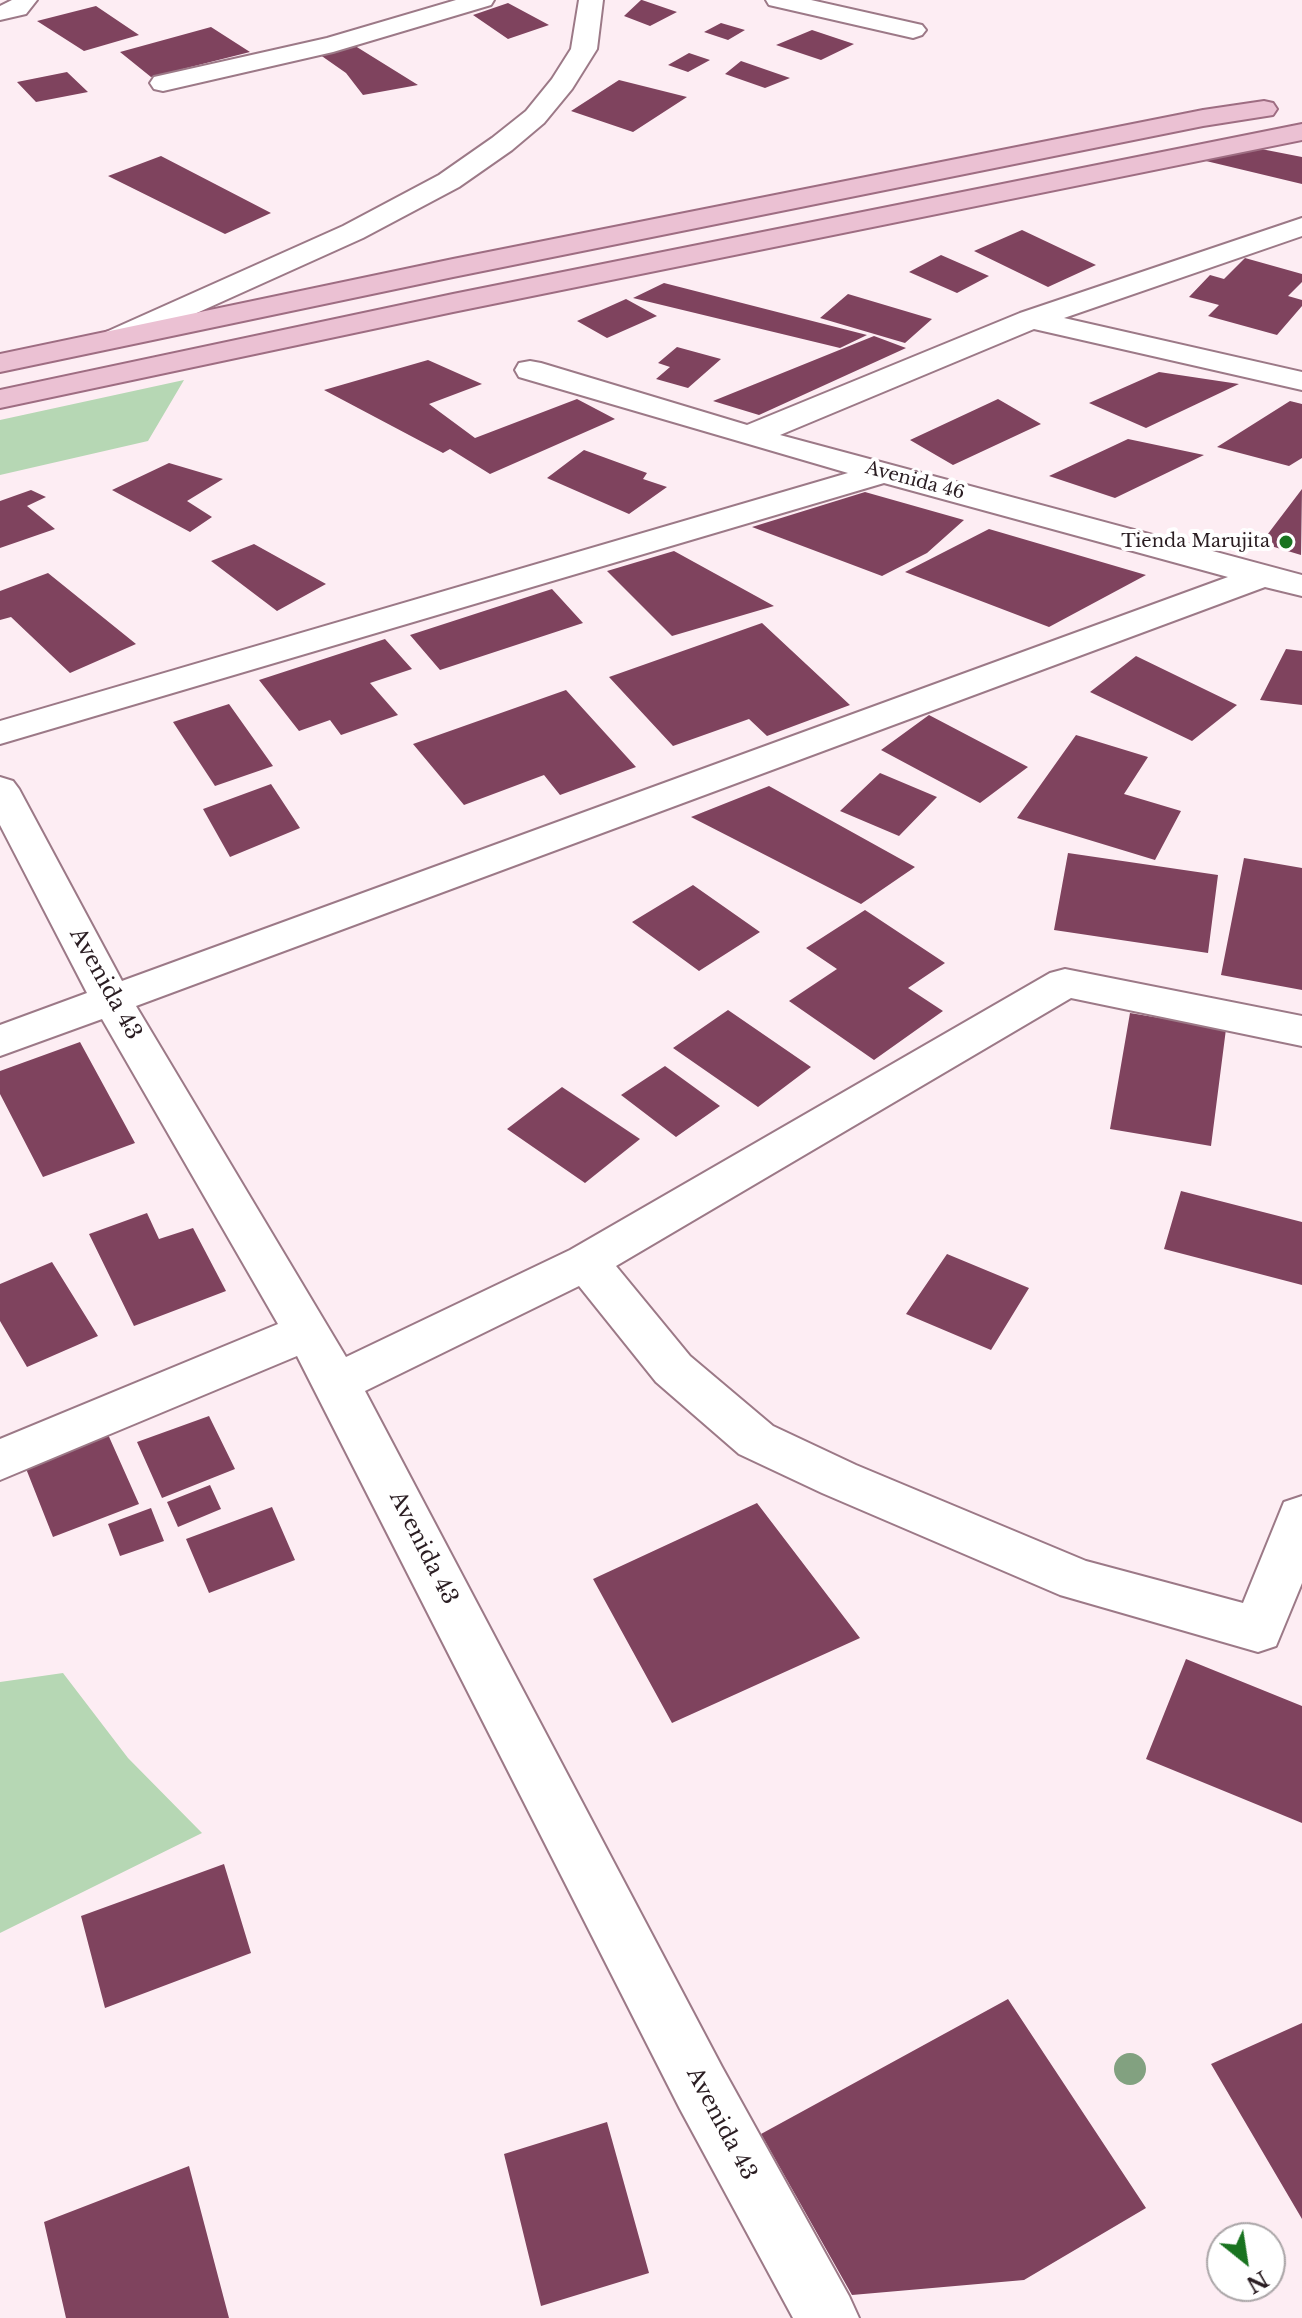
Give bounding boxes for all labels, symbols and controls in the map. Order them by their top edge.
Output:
street label: Avenida 46 [863,457,967,505]
place label: Tienda Marujita [1121,531,1270,553]
marker: Tienda Marujita [1277,533,1295,551]
street label: Avenida 43 [63,924,147,1044]
street label: Avenida 43 [383,1487,463,1609]
street label: Avenida 43 [680,2063,762,2185]
north arrow [1206,2222,1286,2302]
text: N [1242,2265,1273,2298]

